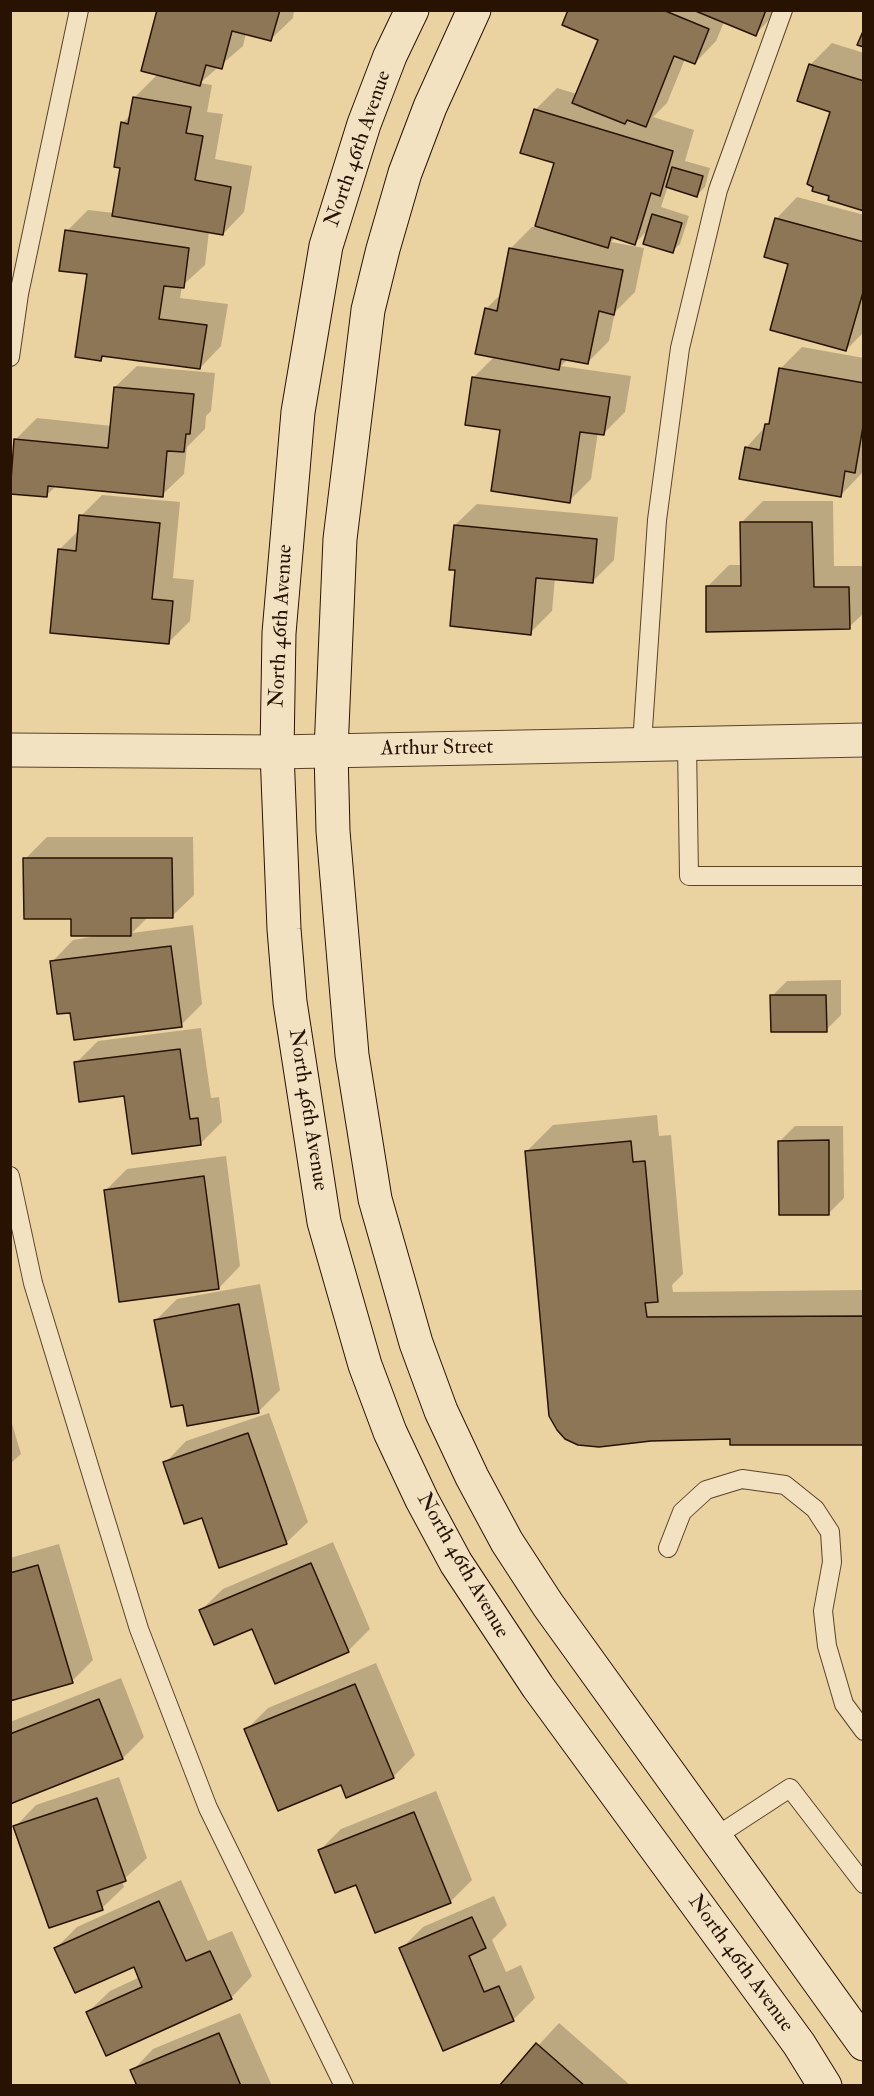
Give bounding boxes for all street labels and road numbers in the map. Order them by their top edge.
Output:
street label: North 46th Avenue [320,68,398,230]
street label: North 46th Avenue [265,544,299,708]
street label: Arthur Street [381,735,493,763]
street label: North 46th Avenue [282,1027,332,1193]
street label: North 46th Avenue [410,1489,514,1643]
street label: North 46th Avenue [682,1890,798,2038]

